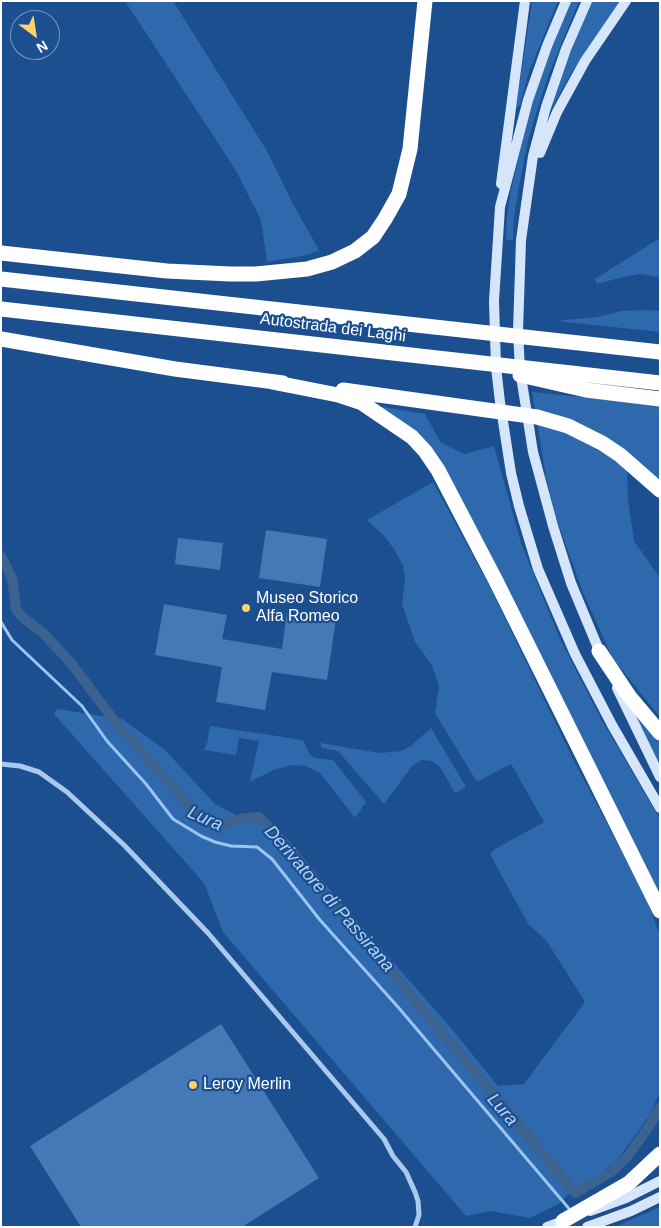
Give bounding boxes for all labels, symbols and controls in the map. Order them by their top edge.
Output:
north arrow [10,10,60,60]
text: N [34,38,51,56]
street label: Autostrada dei Laghi [259,310,407,346]
place label: Museo Storico Alfa Romeo [256,589,358,627]
marker: Museo Storico Alfa Romeo [240,602,252,614]
water label: Lura [184,802,226,836]
water label: Derivatore di Passirana [259,821,399,977]
place label: Leroy Merlin [203,1075,291,1095]
marker: Leroy Merlin [187,1079,199,1091]
water label: Lura [482,1089,522,1131]

